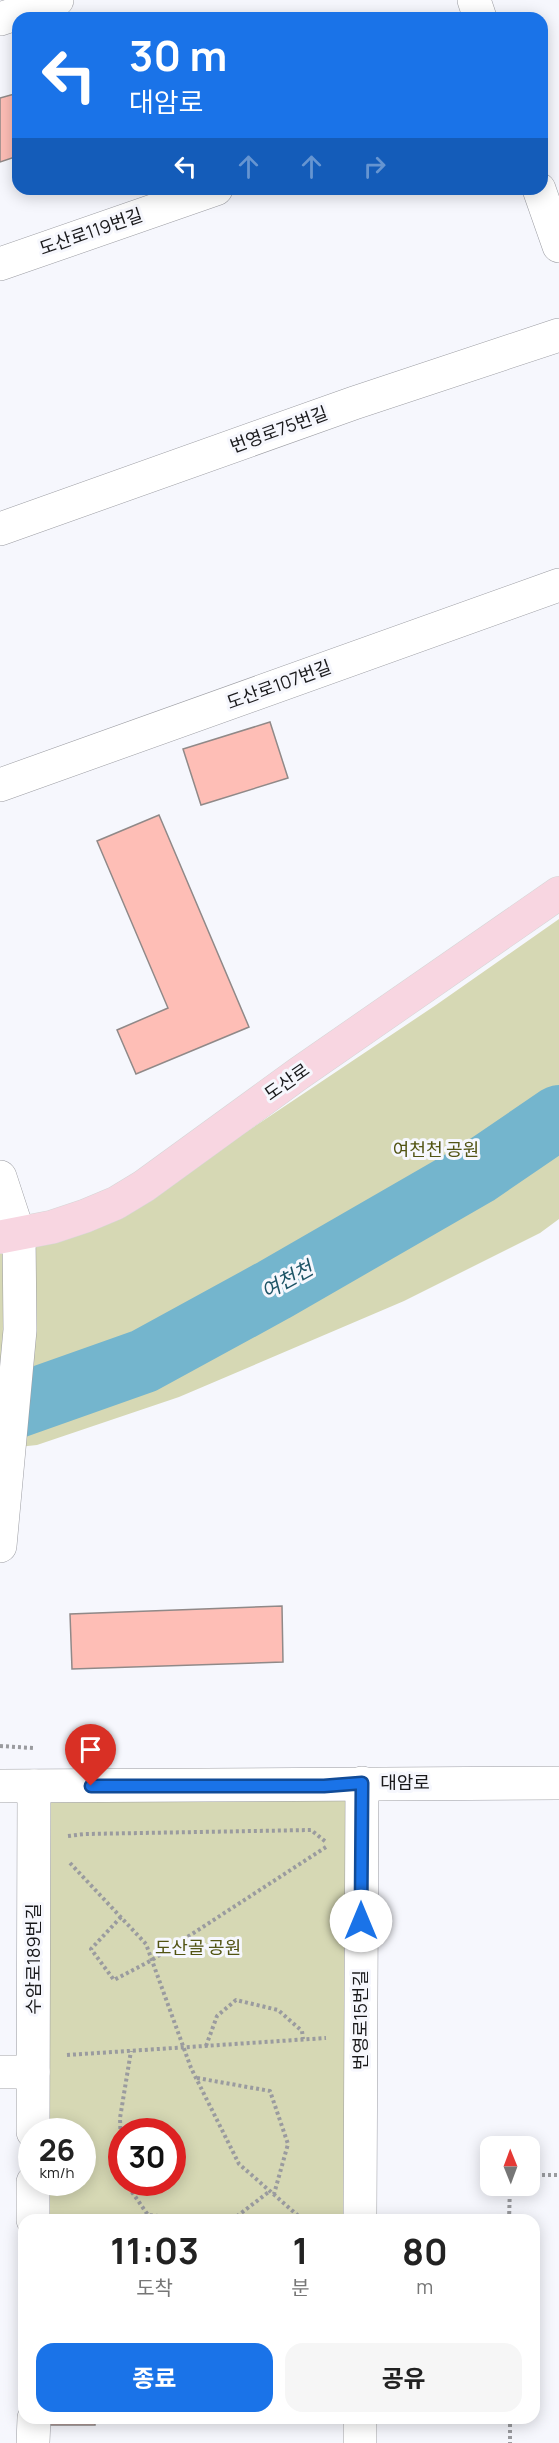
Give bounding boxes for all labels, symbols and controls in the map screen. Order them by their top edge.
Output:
text: 30 m [129,26,227,84]
icon: left [30,36,108,114]
text: 대암로 [129,83,204,120]
icon: left [169,150,202,183]
icon: ahead [232,150,265,183]
icon: ahead [295,150,328,183]
icon: right [358,150,391,183]
street label: 도산로119번길 [36,202,146,260]
street label: 번영로75번길 [227,400,331,458]
street label: 도산로107번길 [223,654,334,714]
street label: 도산로 [259,1057,314,1105]
park label: 여천천 공원 [393,1137,479,1161]
water label: 여천천 [256,1253,320,1305]
pin [65,1724,116,1786]
icon: arrive [74,1733,107,1766]
street label: 대암로 [380,1770,430,1794]
position arrow [329,1889,393,1953]
street label: 수암로189번길 [21,1903,45,2015]
park label: 도산골 공원 [155,1935,241,1959]
street label: 번영로15번길 [348,1970,372,2070]
speed limit sign: 30 [108,2118,186,2196]
text: 26 [39,2129,75,2170]
north arrow [480,2136,540,2196]
map controls [480,2136,540,2196]
text: km/h [40,2162,74,2183]
text: 11:03 [110,2226,199,2275]
text: 1 [292,2226,308,2275]
text: 80 [402,2227,448,2276]
text: m [416,2273,433,2300]
text: 도착 [136,2274,173,2301]
text: 분 [291,2274,310,2301]
button: 종료 [36,2343,273,2412]
button: 공유 [285,2343,522,2412]

